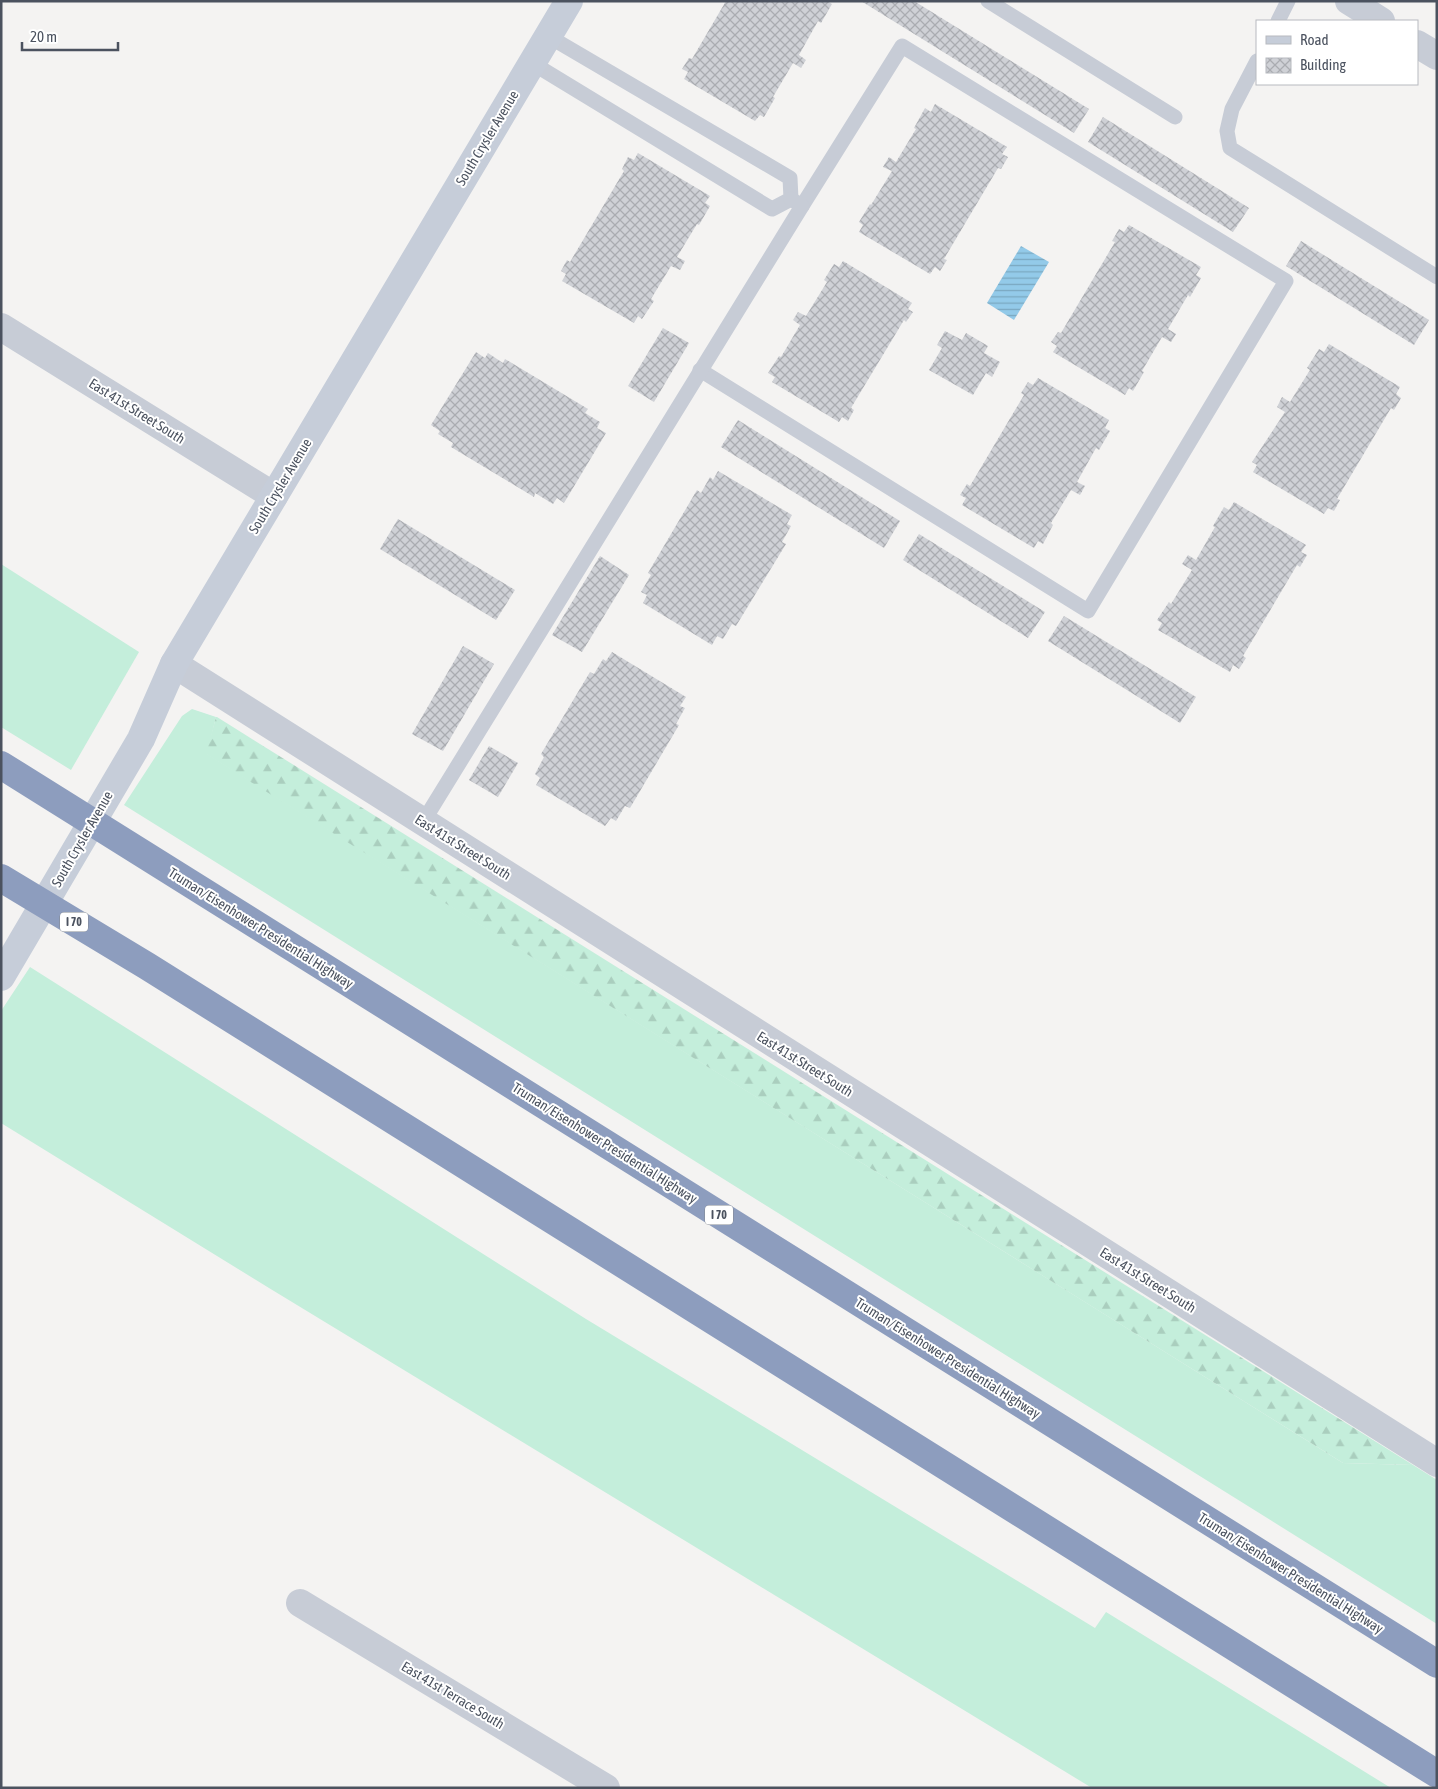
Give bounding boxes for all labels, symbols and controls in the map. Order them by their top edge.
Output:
scale bar [22,20,119,52]
legend [1256,20,1418,85]
text: 20 m [30,28,57,45]
text: Road [1300,31,1329,48]
text: Building [1300,56,1346,73]
street label: South Crysler Avenue [452,88,522,188]
street label: East 41st Street South [86,375,188,447]
street label: South Crysler Avenue [245,436,315,536]
street label: South Crysler Avenue [48,788,116,890]
street label: East 41st Street South [412,811,514,883]
street label: Truman/Eisenhower Presidential Highway [166,864,357,992]
road number: I 70 [60,912,88,932]
street label: East 41st Street South [754,1028,856,1100]
street label: Truman/Eisenhower Presidential Highway [510,1079,701,1207]
road number: I 70 [705,1206,733,1224]
street label: East 41st Street South [1097,1244,1199,1316]
street label: Truman/Eisenhower Presidential Highway [853,1294,1044,1422]
street label: Truman/Eisenhower Presidential Highway [1196,1509,1387,1637]
street label: East 41st Terrace South [399,1658,507,1732]

